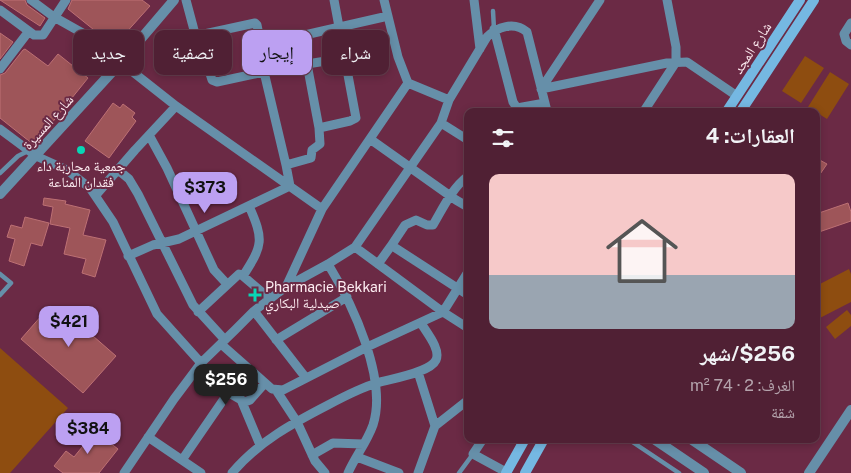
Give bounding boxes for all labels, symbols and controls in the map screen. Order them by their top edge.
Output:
street label: شارع المجد [729,19,776,78]
chip: جديد [73,30,144,75]
chip: تصفية [154,30,232,75]
chip: إيجار [242,30,312,75]
chip: شراء [322,30,389,75]
street label: شارع المسيرة [19,91,78,154]
text: العقارات: 4 [705,123,795,148]
icon: filters [489,124,517,152]
marker: جمعية محاربة داء فقدان المناعة [75,144,87,156]
place label: جمعية محاربة داء فقدان المناعة [37,158,125,191]
pin: $373 [175,172,235,214]
text: $373 [184,178,226,197]
icon: home [597,206,687,296]
place label: Pharmacie Bekkari صيدلية البكاري [265,279,387,315]
marker: Pharmacie Bekkari صيدلية البكاري [249,289,261,301]
pin: $421 [39,306,99,348]
text: $421 [50,312,88,331]
text: $256/شهر [700,341,795,366]
pin: $256 [196,364,256,406]
text: $256 [205,370,247,389]
text: الغرف: 2 · 74 m² [690,376,795,395]
text: شقة [771,403,795,422]
pin: $384 [58,412,118,455]
text: $384 [67,419,109,438]

